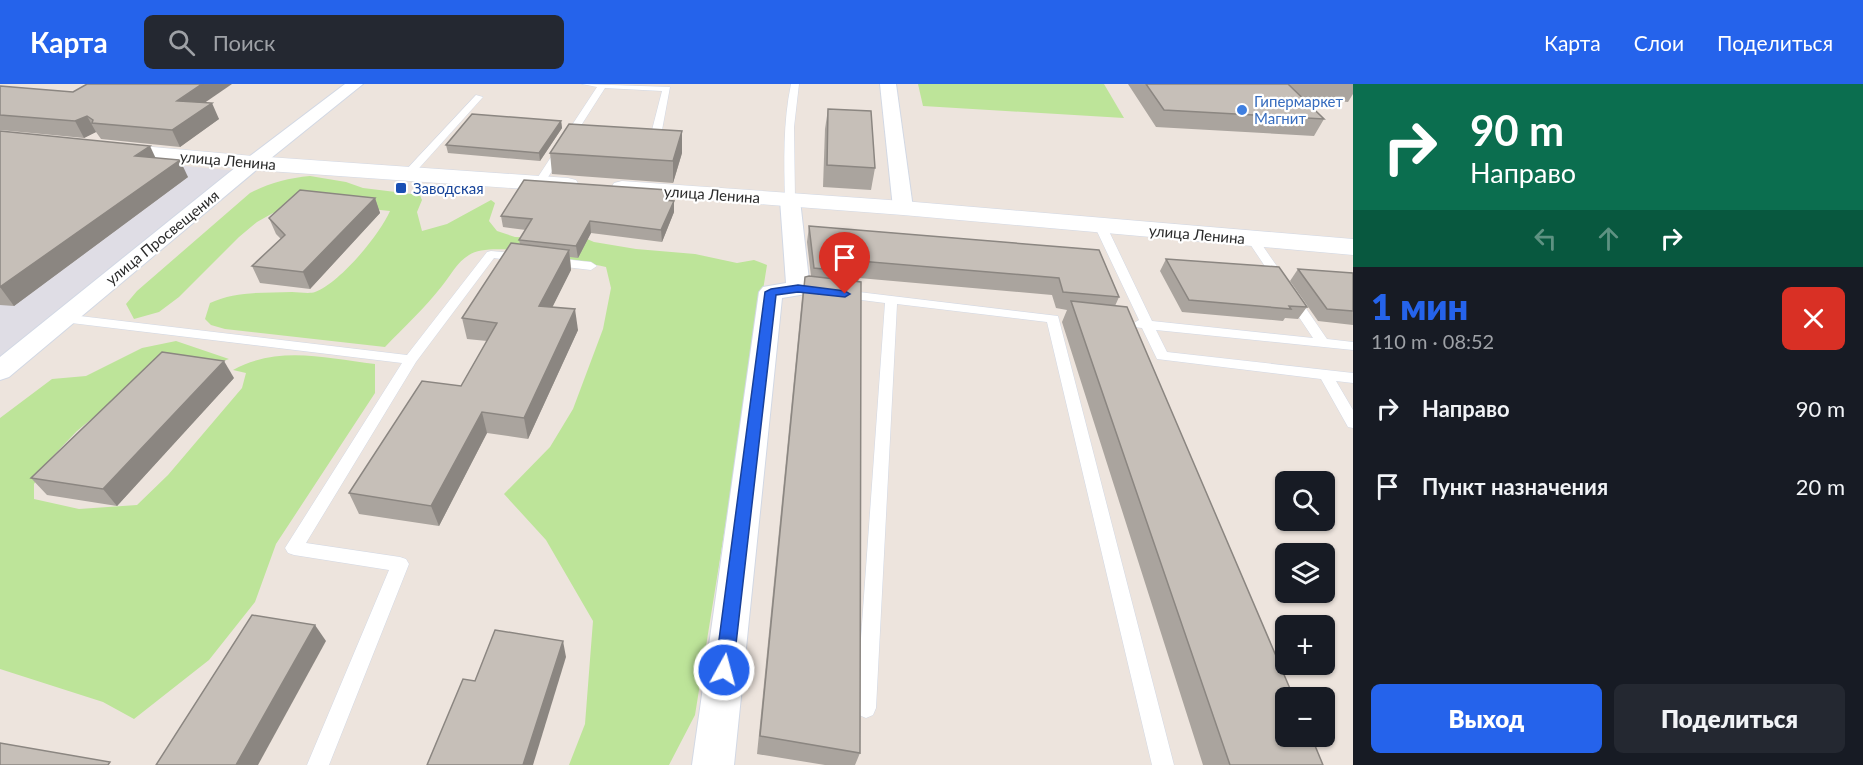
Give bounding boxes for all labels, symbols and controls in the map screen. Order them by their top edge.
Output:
search box [144,15,564,69]
text: Карта [30,25,108,59]
icon: search [165,26,198,59]
text: Поиск [213,29,276,56]
text: Карта [1544,30,1601,55]
text: Слои [1634,30,1684,55]
text: Поделиться [1717,30,1833,55]
place label: Гипермаркет Магнит [1254,92,1343,127]
marker: Гипермаркет Магнит [1235,103,1249,117]
text: 90 m [1470,105,1564,155]
icon: right [1371,108,1449,186]
street label: улица Ленина [179,147,277,173]
text: Направо [1470,156,1576,189]
place label: Заводская [413,179,484,197]
marker: Заводская [394,181,408,195]
street label: улица Ленина [663,182,761,206]
street label: улица Просвещения [102,186,222,288]
street label: улица Ленина [1148,221,1246,247]
icon: left [1529,222,1562,255]
icon: ahead [1592,222,1625,255]
icon: right [1655,222,1688,255]
pin [819,232,870,294]
icon: arrive [828,241,861,274]
text: 1 мин [1371,284,1468,328]
button: close [1782,287,1845,350]
text: 110 m · 08:52 [1371,329,1494,353]
icon: right [1371,392,1404,425]
text: Направо [1422,395,1510,422]
text: 90 m [1796,395,1845,422]
icon: arrive [1371,470,1404,503]
map controls [1275,471,1335,747]
button: search [1275,471,1335,531]
text: Пункт назначения [1422,473,1608,500]
text: 20 m [1796,473,1845,500]
button: layers [1275,543,1335,603]
button: + [1275,615,1335,675]
position arrow [692,638,756,702]
button: Выход [1371,684,1602,753]
button: Поделиться [1614,684,1845,753]
button: − [1275,687,1335,747]

